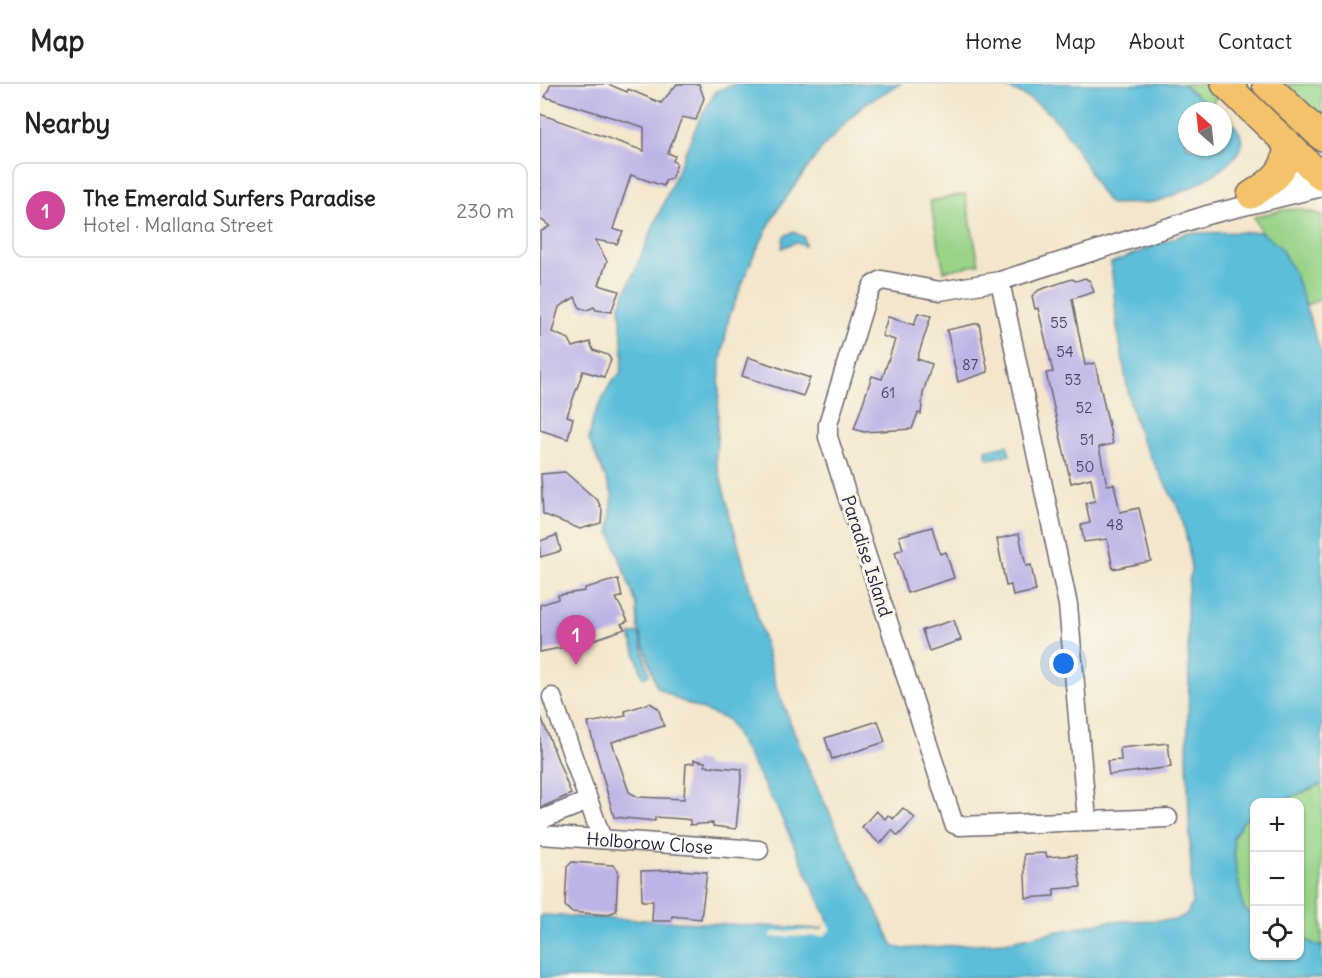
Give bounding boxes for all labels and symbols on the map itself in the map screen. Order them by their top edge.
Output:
north arrow [1178,102,1232,156]
house number: 55 [1050,313,1068,332]
house number: 54 [1056,342,1074,361]
house number: 87 [962,355,978,374]
house number: 53 [1064,370,1082,389]
house number: 61 [881,383,895,402]
house number: 52 [1076,398,1092,417]
house number: 51 [1080,430,1094,449]
house number: 50 [1076,457,1094,476]
street label: Paradise Island [837,492,898,620]
house number: 48 [1106,515,1124,534]
pin: 1 [556,616,596,665]
your location [1049,649,1078,678]
street label: Holborow Close [586,827,714,858]

